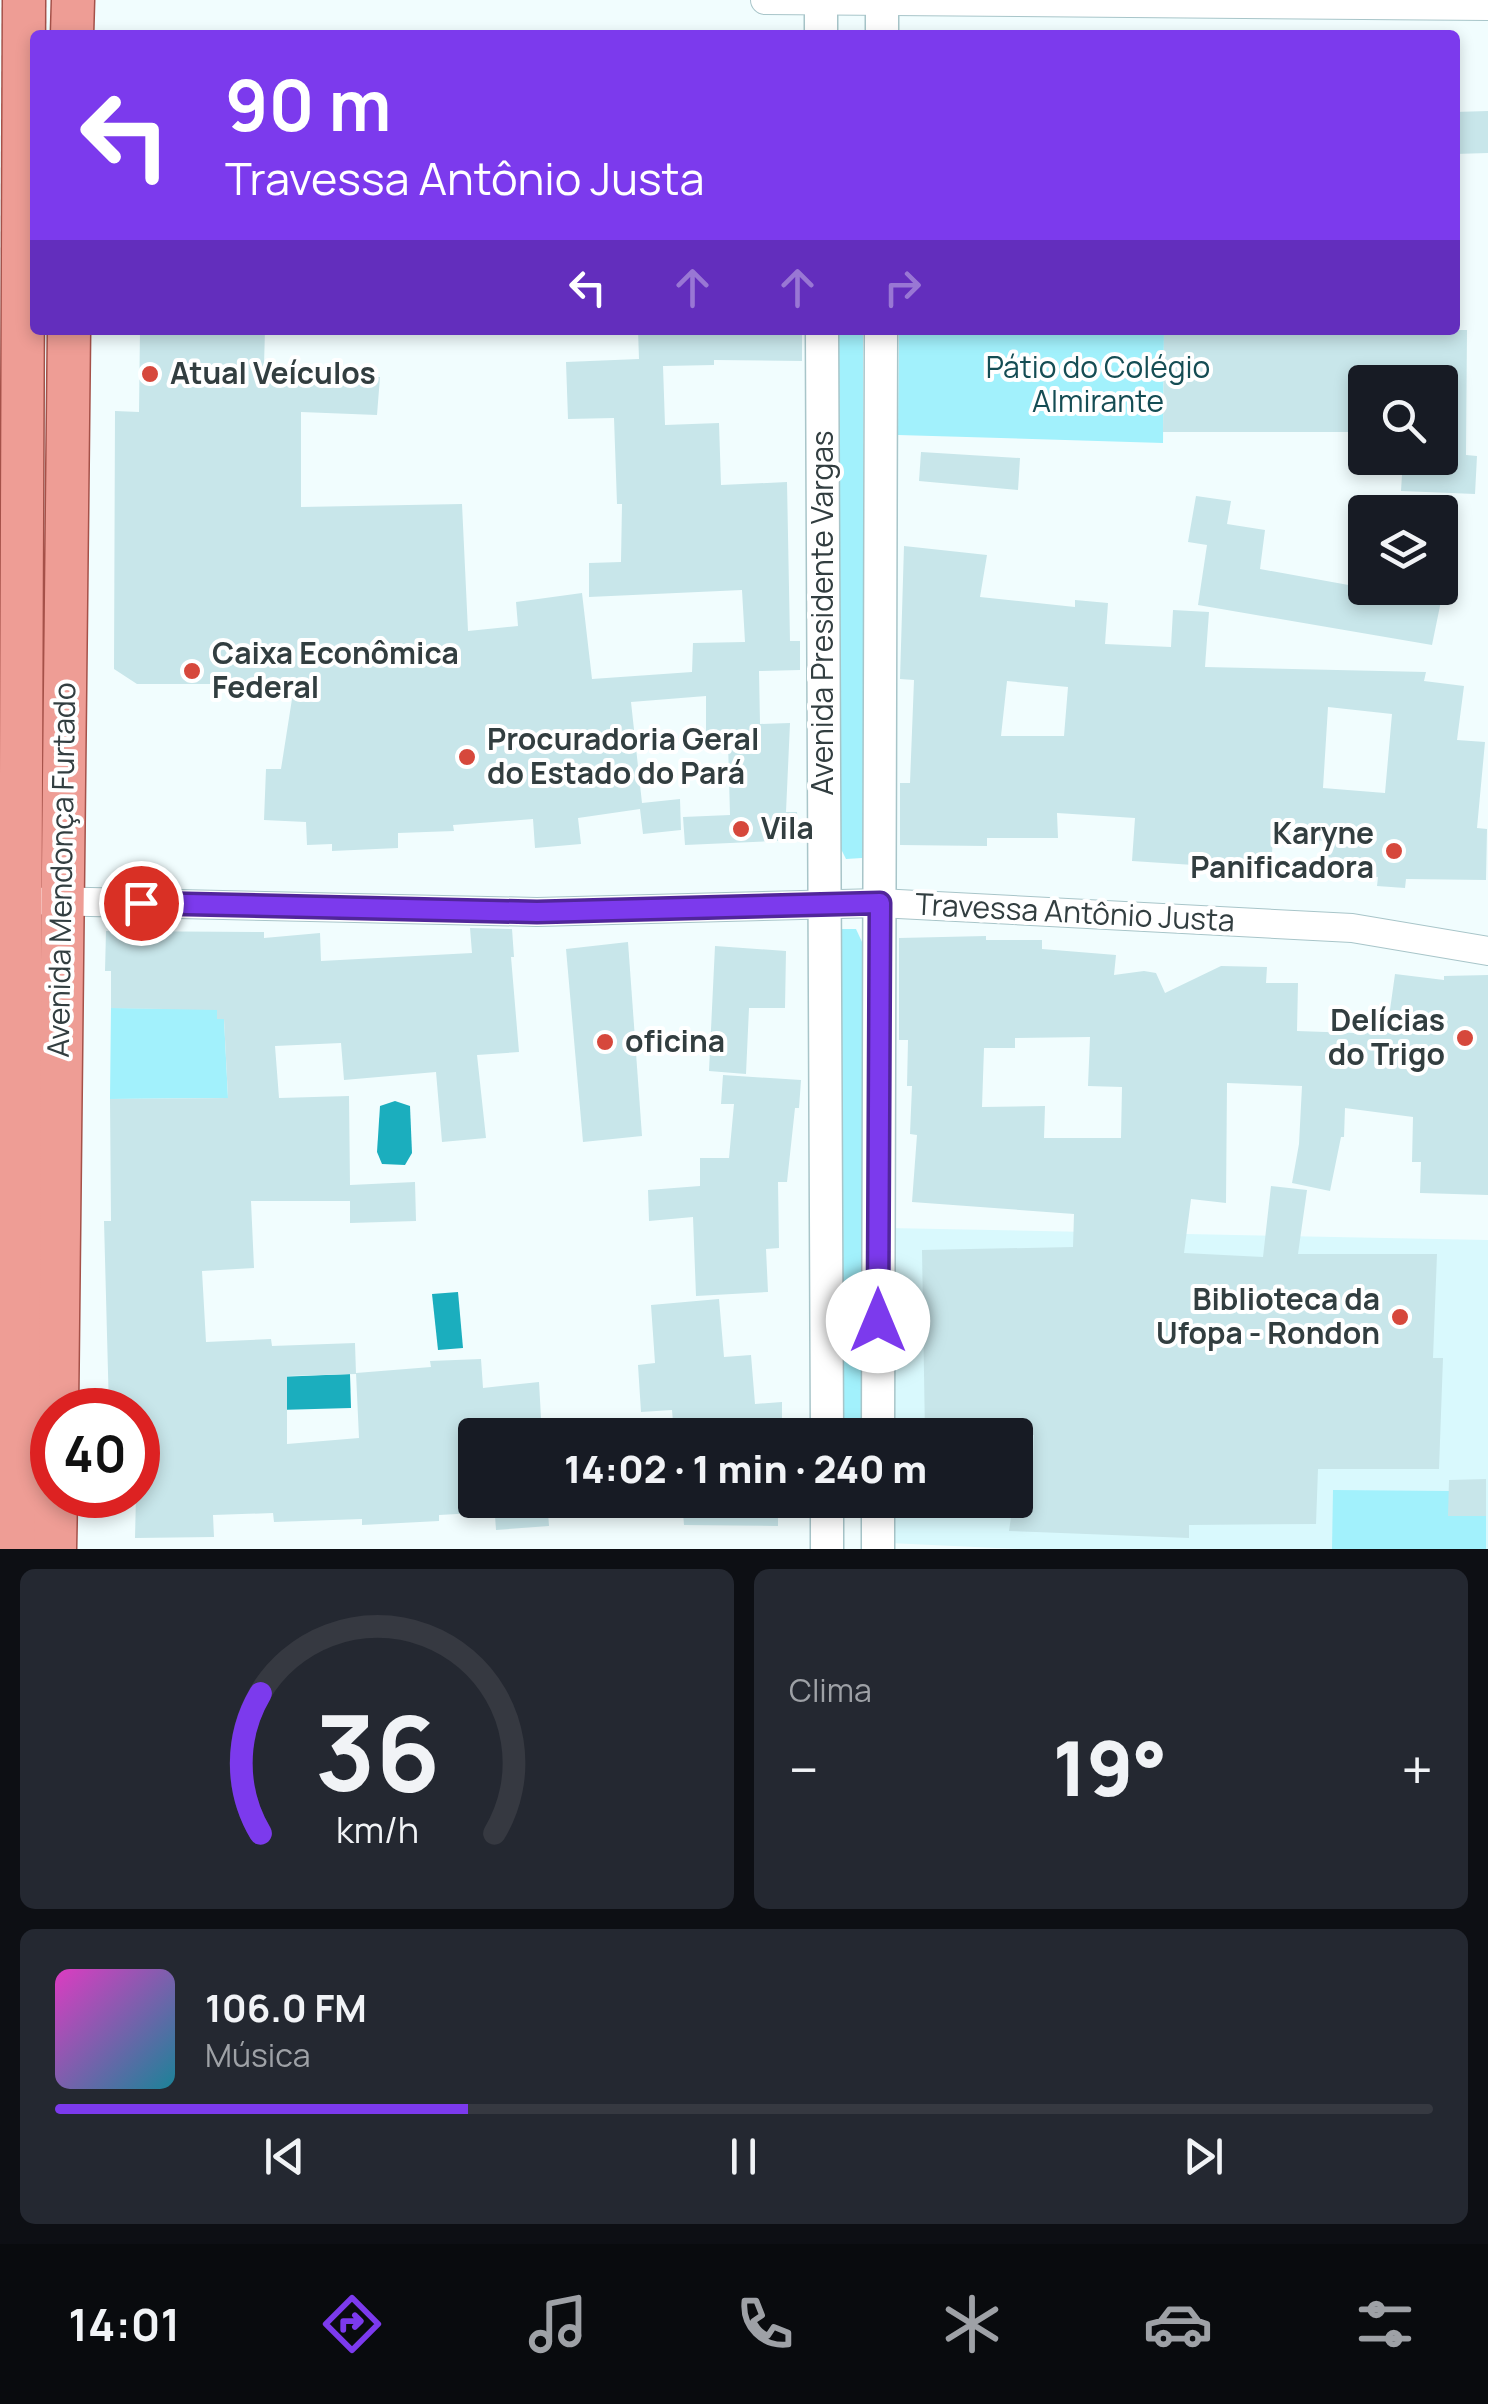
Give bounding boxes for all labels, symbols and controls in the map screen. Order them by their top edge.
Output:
text: 90 m [225,56,392,152]
icon: left [60,70,190,200]
text: Travessa Antônio Justa [225,147,705,209]
icon: left [560,260,615,315]
icon: ahead [665,260,720,315]
icon: ahead [770,260,825,315]
icon: right [875,260,930,315]
park label: Pátio do Colégio Almirante [986,346,1210,421]
place label: Atual Veículos [170,352,376,393]
marker: Atual Veículos [139,363,161,385]
map controls [1348,365,1458,605]
button: search [1348,365,1458,475]
street label: Avenida Presidente Vargas [801,430,842,796]
button: layers [1348,495,1458,605]
place label: Caixa Econômica Federal [212,632,459,707]
marker: Caixa Econômica Federal [181,660,203,682]
street label: Avenida Mendonça Furtado [37,682,84,1058]
place label: Procuradoria Geral do Estado do Pará [487,718,759,793]
marker: Procuradoria Geral do Estado do Pará [456,746,478,768]
place label: Vila [761,807,814,848]
place label: Karyne Panificadora [1190,812,1374,887]
marker: Vila [730,818,752,840]
marker: Karyne Panificadora [1383,840,1405,862]
pin [99,861,184,946]
icon: arrive [114,876,169,931]
street label: Travessa Antônio Justa [914,883,1236,940]
place label: Delícias do Trigo [1328,999,1445,1074]
place label: oficina [625,1020,725,1061]
marker: Delícias do Trigo [1454,1027,1476,1049]
marker: oficina [594,1031,616,1053]
position arrow [826,1269,930,1373]
place label: Biblioteca da Ufopa - Rondon [1156,1278,1380,1353]
marker: Biblioteca da Ufopa - Rondon [1389,1306,1411,1328]
speed limit sign: 40 [30,1388,160,1518]
text: 14:02 · 1 min · 240 m [564,1442,927,1494]
text: Clima [789,1668,872,1712]
text: 36 [314,1680,440,1822]
text: 19° [1053,1716,1167,1819]
text: − [789,1731,819,1807]
text: + [1401,1731,1433,1807]
text: km/h [335,1805,419,1854]
text: 106.0 FM [205,1981,367,2033]
text: Música [205,2033,311,2077]
icon: previous [257,2129,312,2184]
icon: pause [716,2129,771,2184]
icon: next [1176,2129,1231,2184]
icon: directions [317,2289,387,2359]
icon: music [523,2289,593,2359]
icon: phone [730,2289,800,2359]
icon: climate [937,2289,1007,2359]
icon: car [1143,2289,1213,2359]
icon: filters [1350,2289,1420,2359]
text: 14:01 [68,2293,180,2355]

